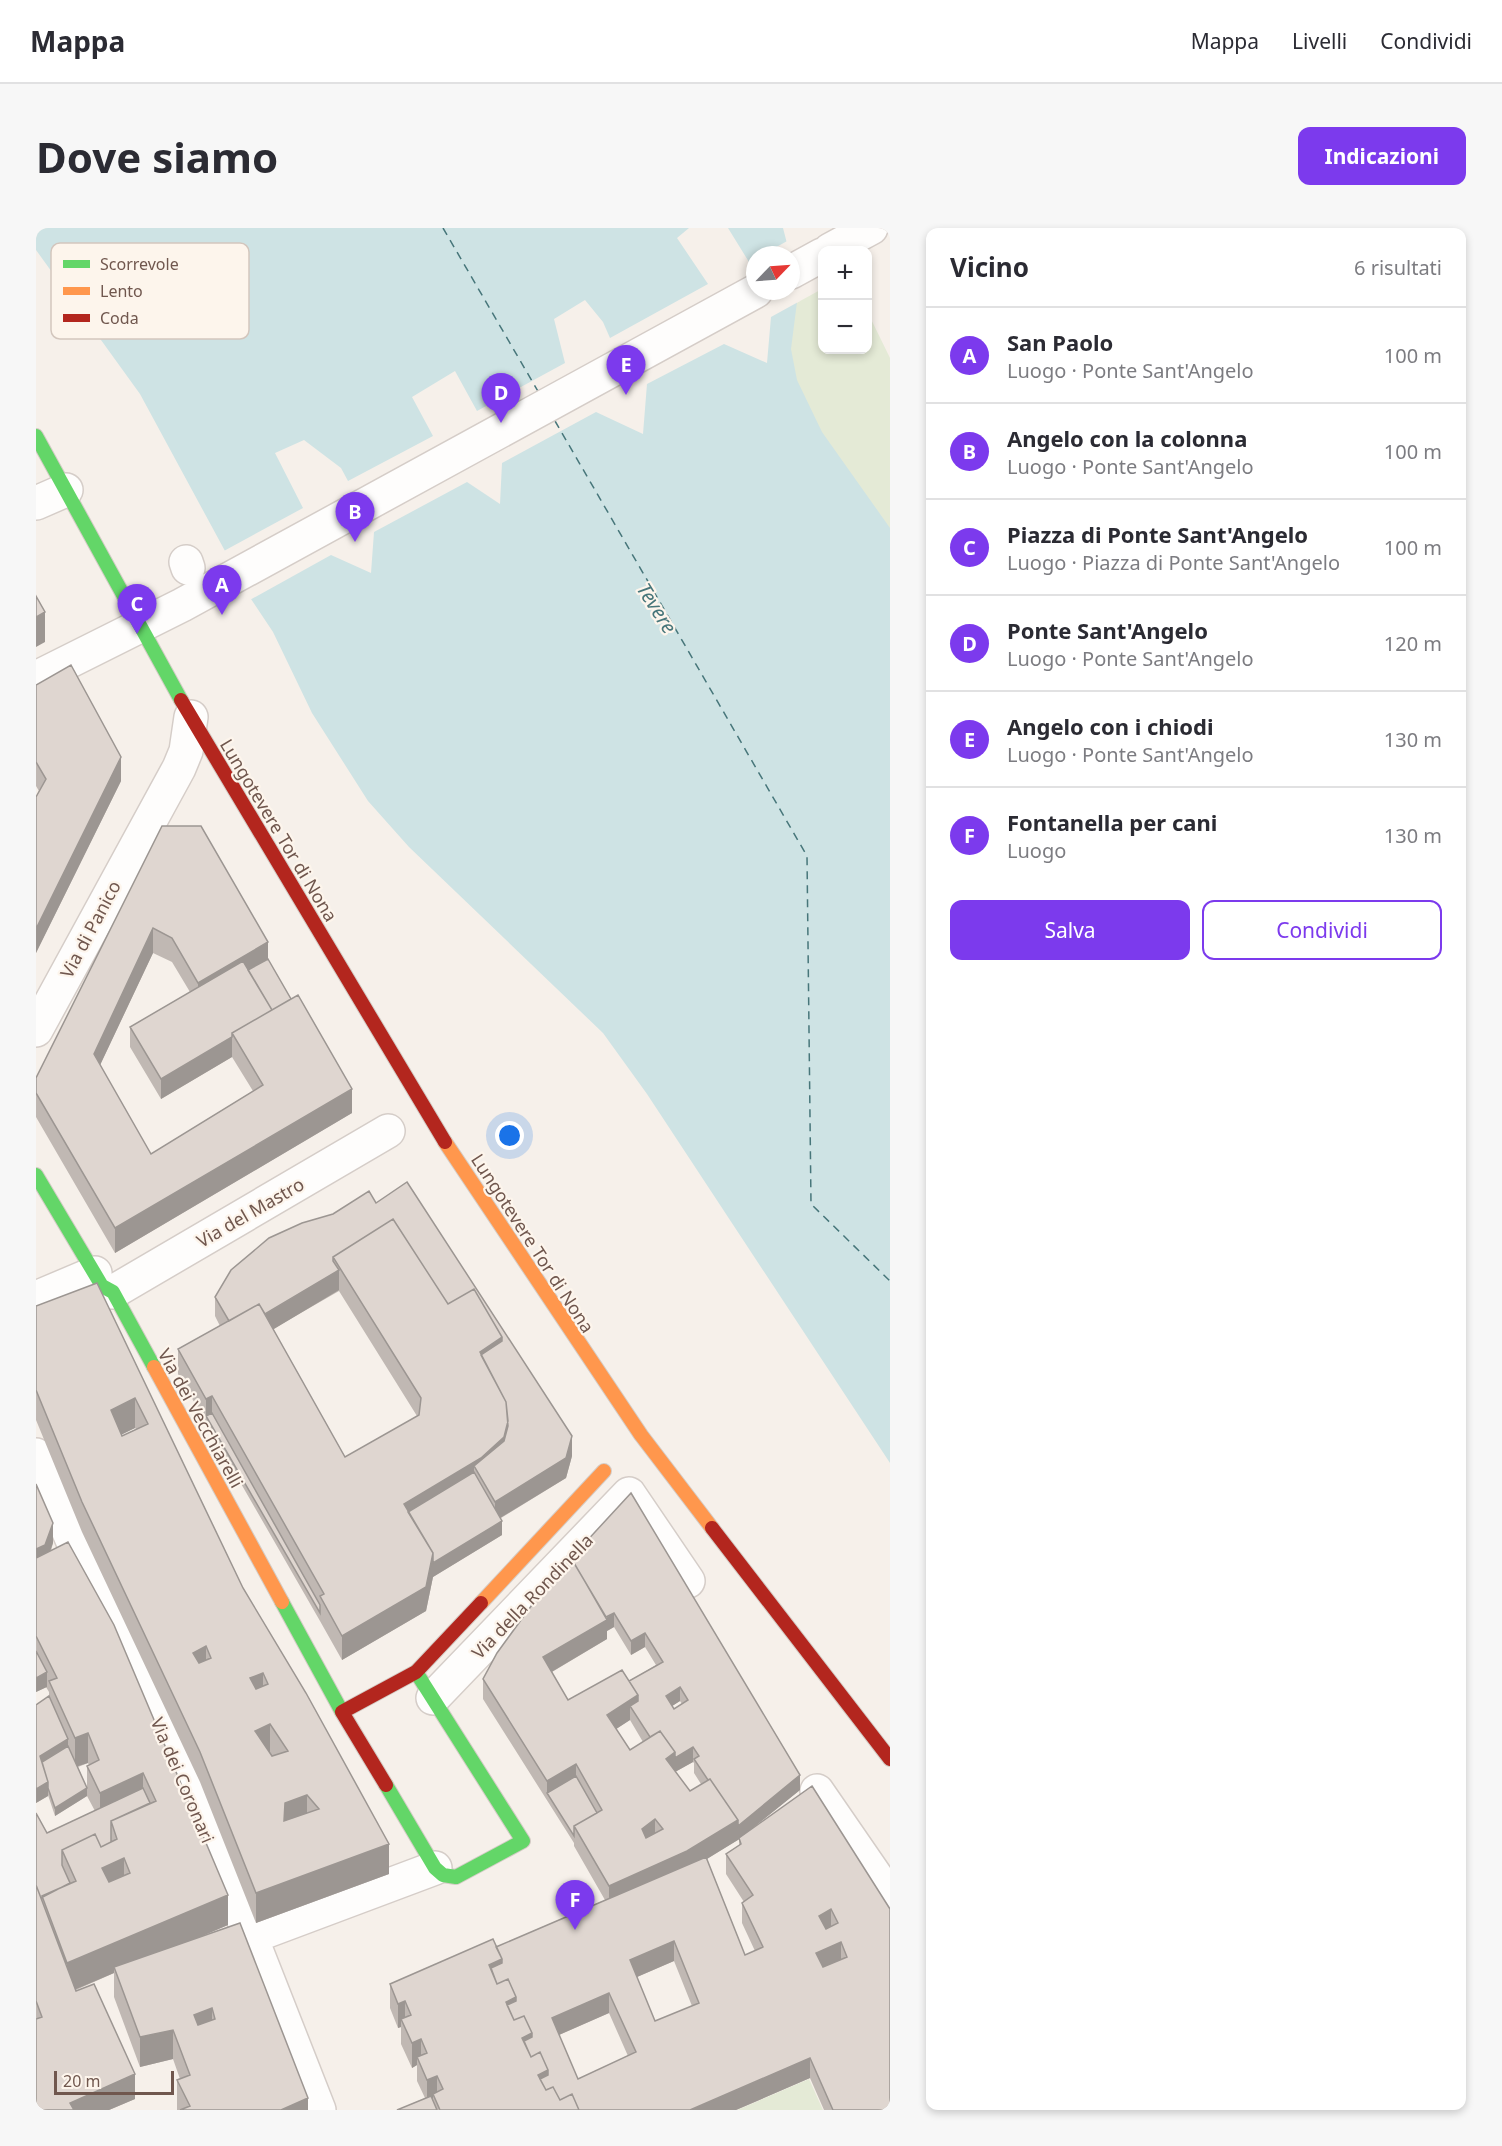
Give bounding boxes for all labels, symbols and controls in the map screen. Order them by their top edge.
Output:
text: Mappa [30,22,125,60]
text: Mappa [1191,27,1259,55]
text: Livelli [1292,27,1347,55]
text: Condividi [1380,27,1472,55]
button: Indicazioni [1298,127,1466,185]
text: Dove siamo [36,128,278,185]
legend [51,243,249,339]
north arrow [746,246,800,300]
map controls [818,246,872,354]
button: + [818,246,872,300]
text: Vicino [950,249,1029,285]
text: Scorrevole [100,253,179,275]
text: 6 risultati [1354,254,1442,281]
text: Lento [100,280,143,302]
button: − [818,300,872,354]
text: Coda [100,307,139,329]
text: San Paolo [1007,327,1113,357]
text: A [963,342,976,369]
text: 100 m [1384,342,1442,369]
pin: E [606,346,646,395]
text: Luogo · Ponte Sant'Angelo [1007,357,1254,384]
pin: D [482,374,520,423]
text: Angelo con la colonna [1007,423,1247,453]
text: B [963,438,976,465]
text: 100 m [1384,438,1442,465]
text: Luogo · Ponte Sant'Angelo [1007,453,1254,480]
pin: B [336,492,374,542]
text: Piazza di Ponte Sant'Angelo [1007,519,1308,549]
text: C [963,534,976,561]
text: 100 m [1384,534,1442,561]
text: Luogo · Piazza di Ponte Sant'Angelo [1007,549,1340,576]
pin: A [202,566,242,615]
water label: Tevere [631,577,683,639]
pin: C [118,584,156,634]
text: Ponte Sant'Angelo [1007,615,1208,645]
text: D [962,630,977,657]
text: 120 m [1384,630,1442,657]
text: Luogo · Ponte Sant'Angelo [1007,645,1254,672]
text: Angelo con i chiodi [1007,711,1213,741]
text: E [964,726,975,753]
text: 130 m [1384,726,1442,753]
street label: Lungotevere Tor di Nona [215,734,343,926]
text: Luogo · Ponte Sant'Angelo [1007,741,1254,768]
text: Fontanella per cani [1007,807,1217,837]
text: F [964,822,975,849]
text: 130 m [1384,822,1442,849]
text: Luogo [1007,837,1066,864]
street label: Via di Panico [54,876,126,982]
button: Salva [950,900,1190,960]
button: Condividi [1202,900,1442,960]
your location [495,1121,524,1150]
street label: Lungotevere Tor di Nona [466,1149,600,1337]
street label: Via del Mastro [192,1172,308,1252]
street label: Via dei Vecchiarelli [153,1344,249,1492]
street label: Via della Rondinella [466,1528,598,1664]
street label: Via dei Coronari [146,1713,220,1847]
pin: F [556,1880,594,1930]
scale bar [54,2068,174,2096]
text: 20 m [63,2070,100,2092]

